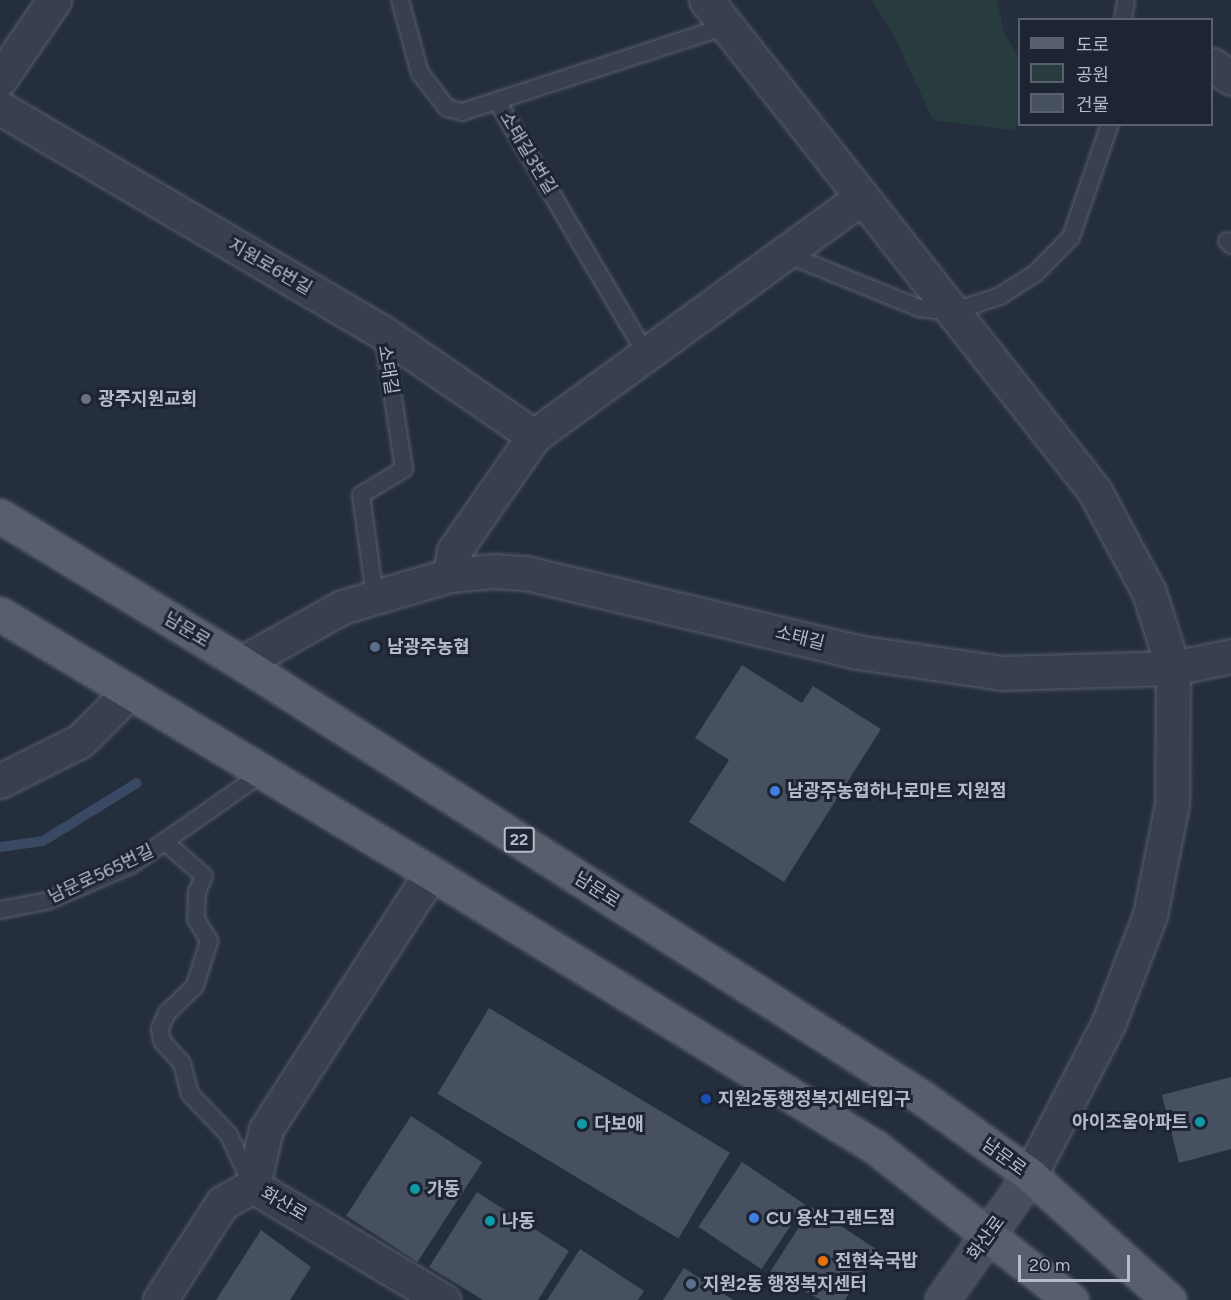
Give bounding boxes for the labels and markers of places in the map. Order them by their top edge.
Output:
place label: 광주지원교회 [98,388,197,410]
marker: 광주지원교회 [79,392,93,406]
place label: 남광주농협 [387,636,470,658]
marker: 남광주농협 [368,640,382,654]
place label: 남광주농협하나로마트 지원점 [787,780,1007,802]
marker: 남광주농협하나로마트 지원점 [768,784,782,798]
place label: 지원2동행정복지센터입구 [718,1088,911,1110]
marker: 지원2동행정복지센터입구 [699,1092,713,1106]
place label: 아이조움아파트 [1072,1111,1188,1133]
place label: 다보애 [594,1113,644,1135]
marker: 아이조움아파트 [1193,1115,1207,1129]
marker: 다보애 [575,1117,589,1131]
place label: 가동 [427,1178,460,1200]
marker: 가동 [408,1182,422,1196]
place label: CU 용산그랜드점 [766,1207,895,1229]
place label: 나동 [502,1210,535,1232]
marker: CU 용산그랜드점 [747,1211,761,1225]
marker: 나동 [483,1214,497,1228]
place label: 전현숙국밥 [835,1250,918,1272]
marker: 전현숙국밥 [816,1254,830,1268]
place label: 지원2동 행정복지센터 [703,1273,867,1295]
marker: 지원2동 행정복지센터 [684,1277,698,1291]

